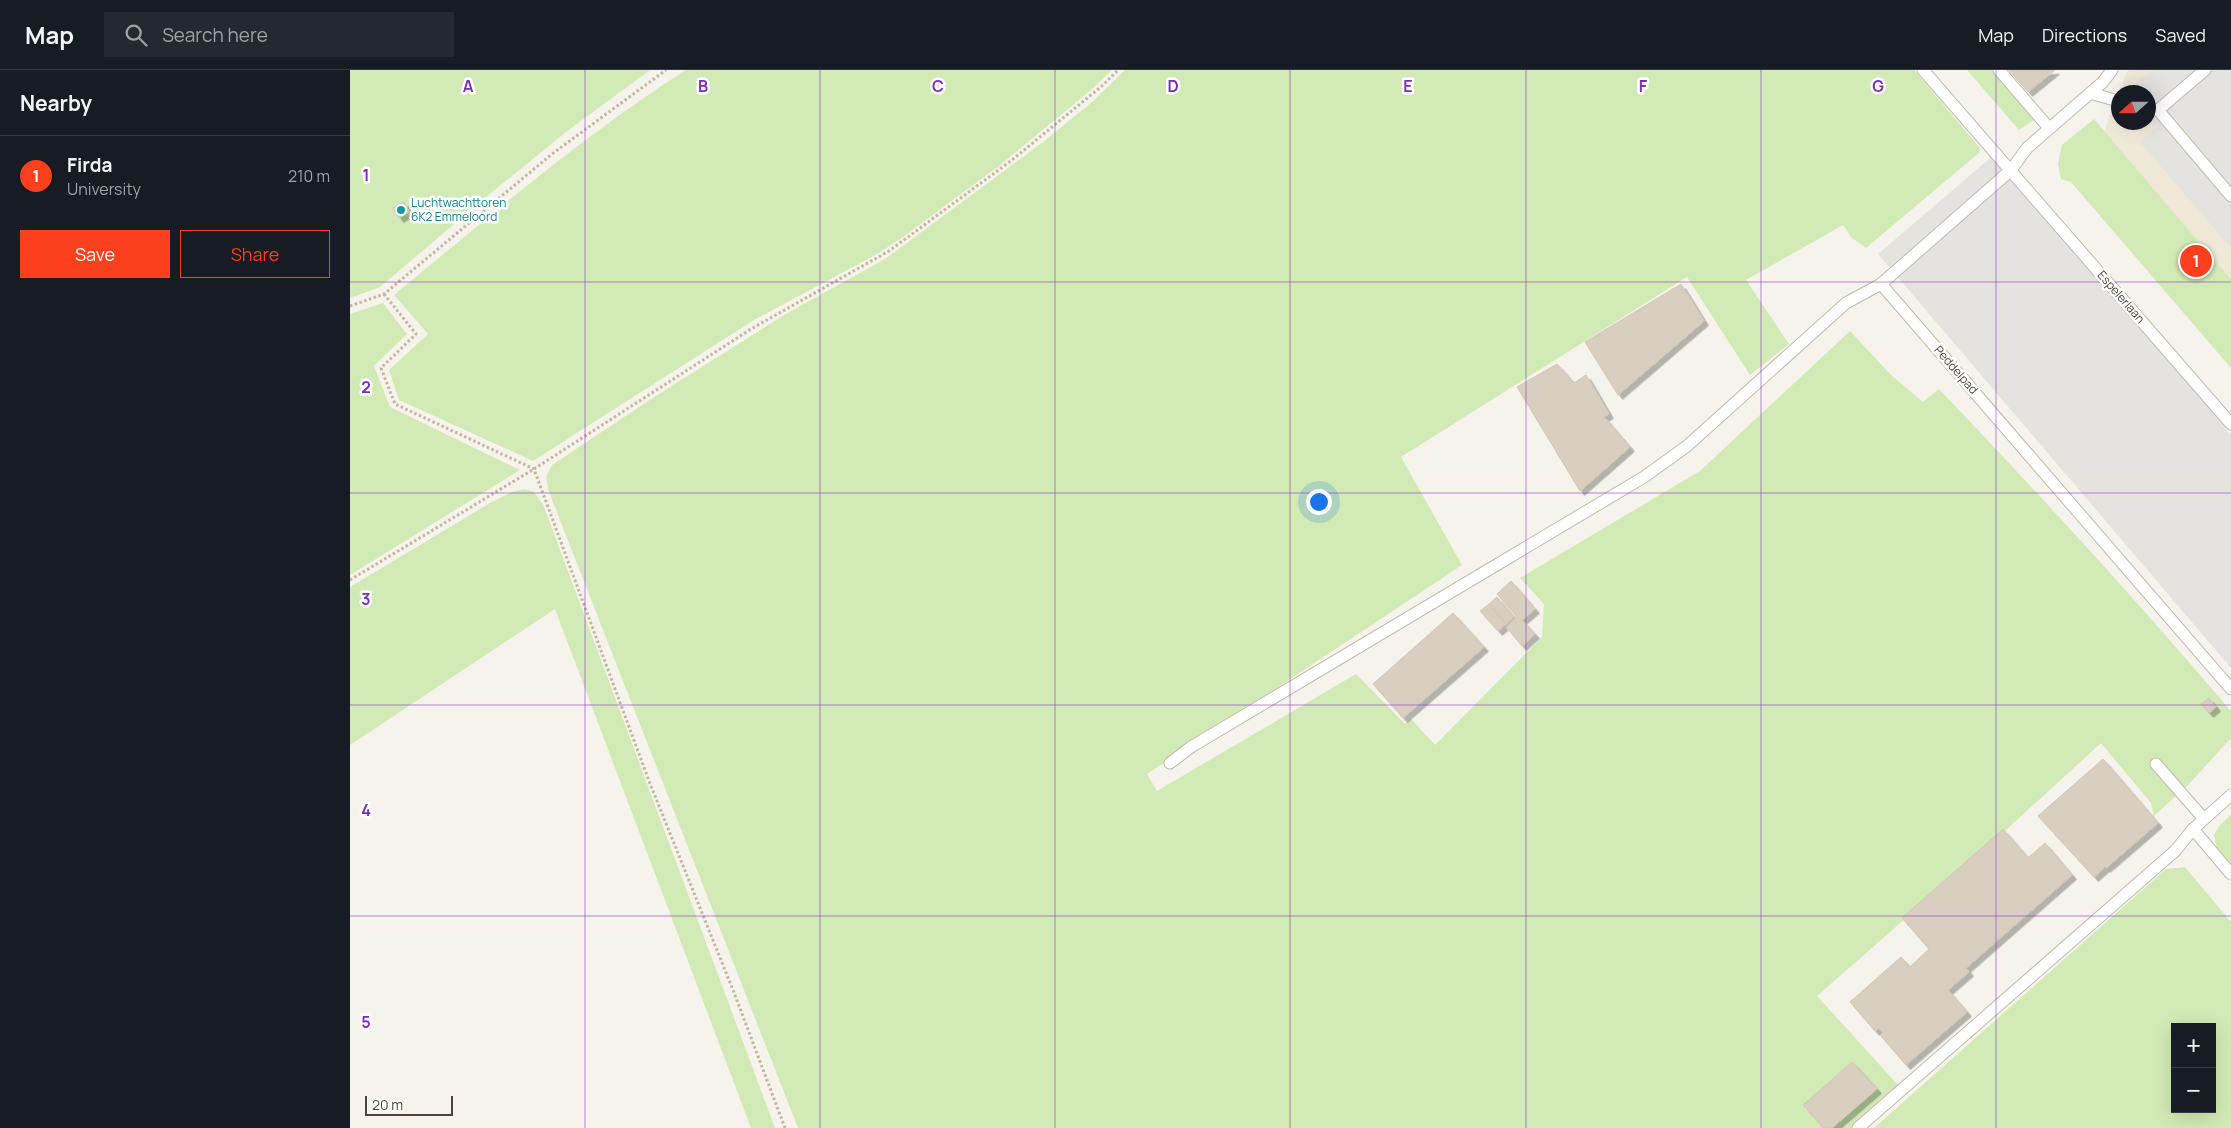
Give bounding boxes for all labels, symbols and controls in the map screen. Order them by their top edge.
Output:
search box [104,12,454,57]
text: Map [25,18,74,51]
icon: search [122,21,150,49]
text: Search here [162,22,268,48]
text: Map [1978,23,2014,47]
text: Directions [2042,23,2127,47]
text: Saved [2155,23,2206,47]
text: A [463,75,474,97]
text: B [698,75,708,97]
text: C [932,75,944,97]
text: D [1167,75,1179,97]
text: E [1403,75,1413,97]
text: F [1639,75,1648,97]
text: G [1872,75,1884,97]
north arrow [2111,85,2156,130]
text: Nearby [20,89,92,117]
text: Firda [67,152,112,178]
text: 1 [362,164,370,186]
text: 1 [32,165,40,187]
text: 210 m [288,165,330,187]
text: University [67,178,141,200]
place label: Luchtwachttoren 6K2 Emmeloord [411,194,506,225]
marker: Luchtwachttoren 6K2 Emmeloord [395,204,407,216]
button: Save [20,230,170,278]
button: Share [180,230,330,278]
pin: 1 [2180,242,2212,280]
street label: Espelerlaan [2094,267,2149,327]
street label: Peddelpad [1931,342,1982,398]
text: 2 [361,376,371,398]
your location [1306,489,1332,515]
text: 3 [361,588,371,610]
text: 4 [361,799,371,821]
text: 5 [361,1011,371,1033]
map controls [2171,1023,2216,1113]
button: + [2171,1023,2216,1068]
button: − [2171,1068,2216,1113]
scale bar [365,1093,452,1116]
text: 20 m [372,1095,403,1114]

